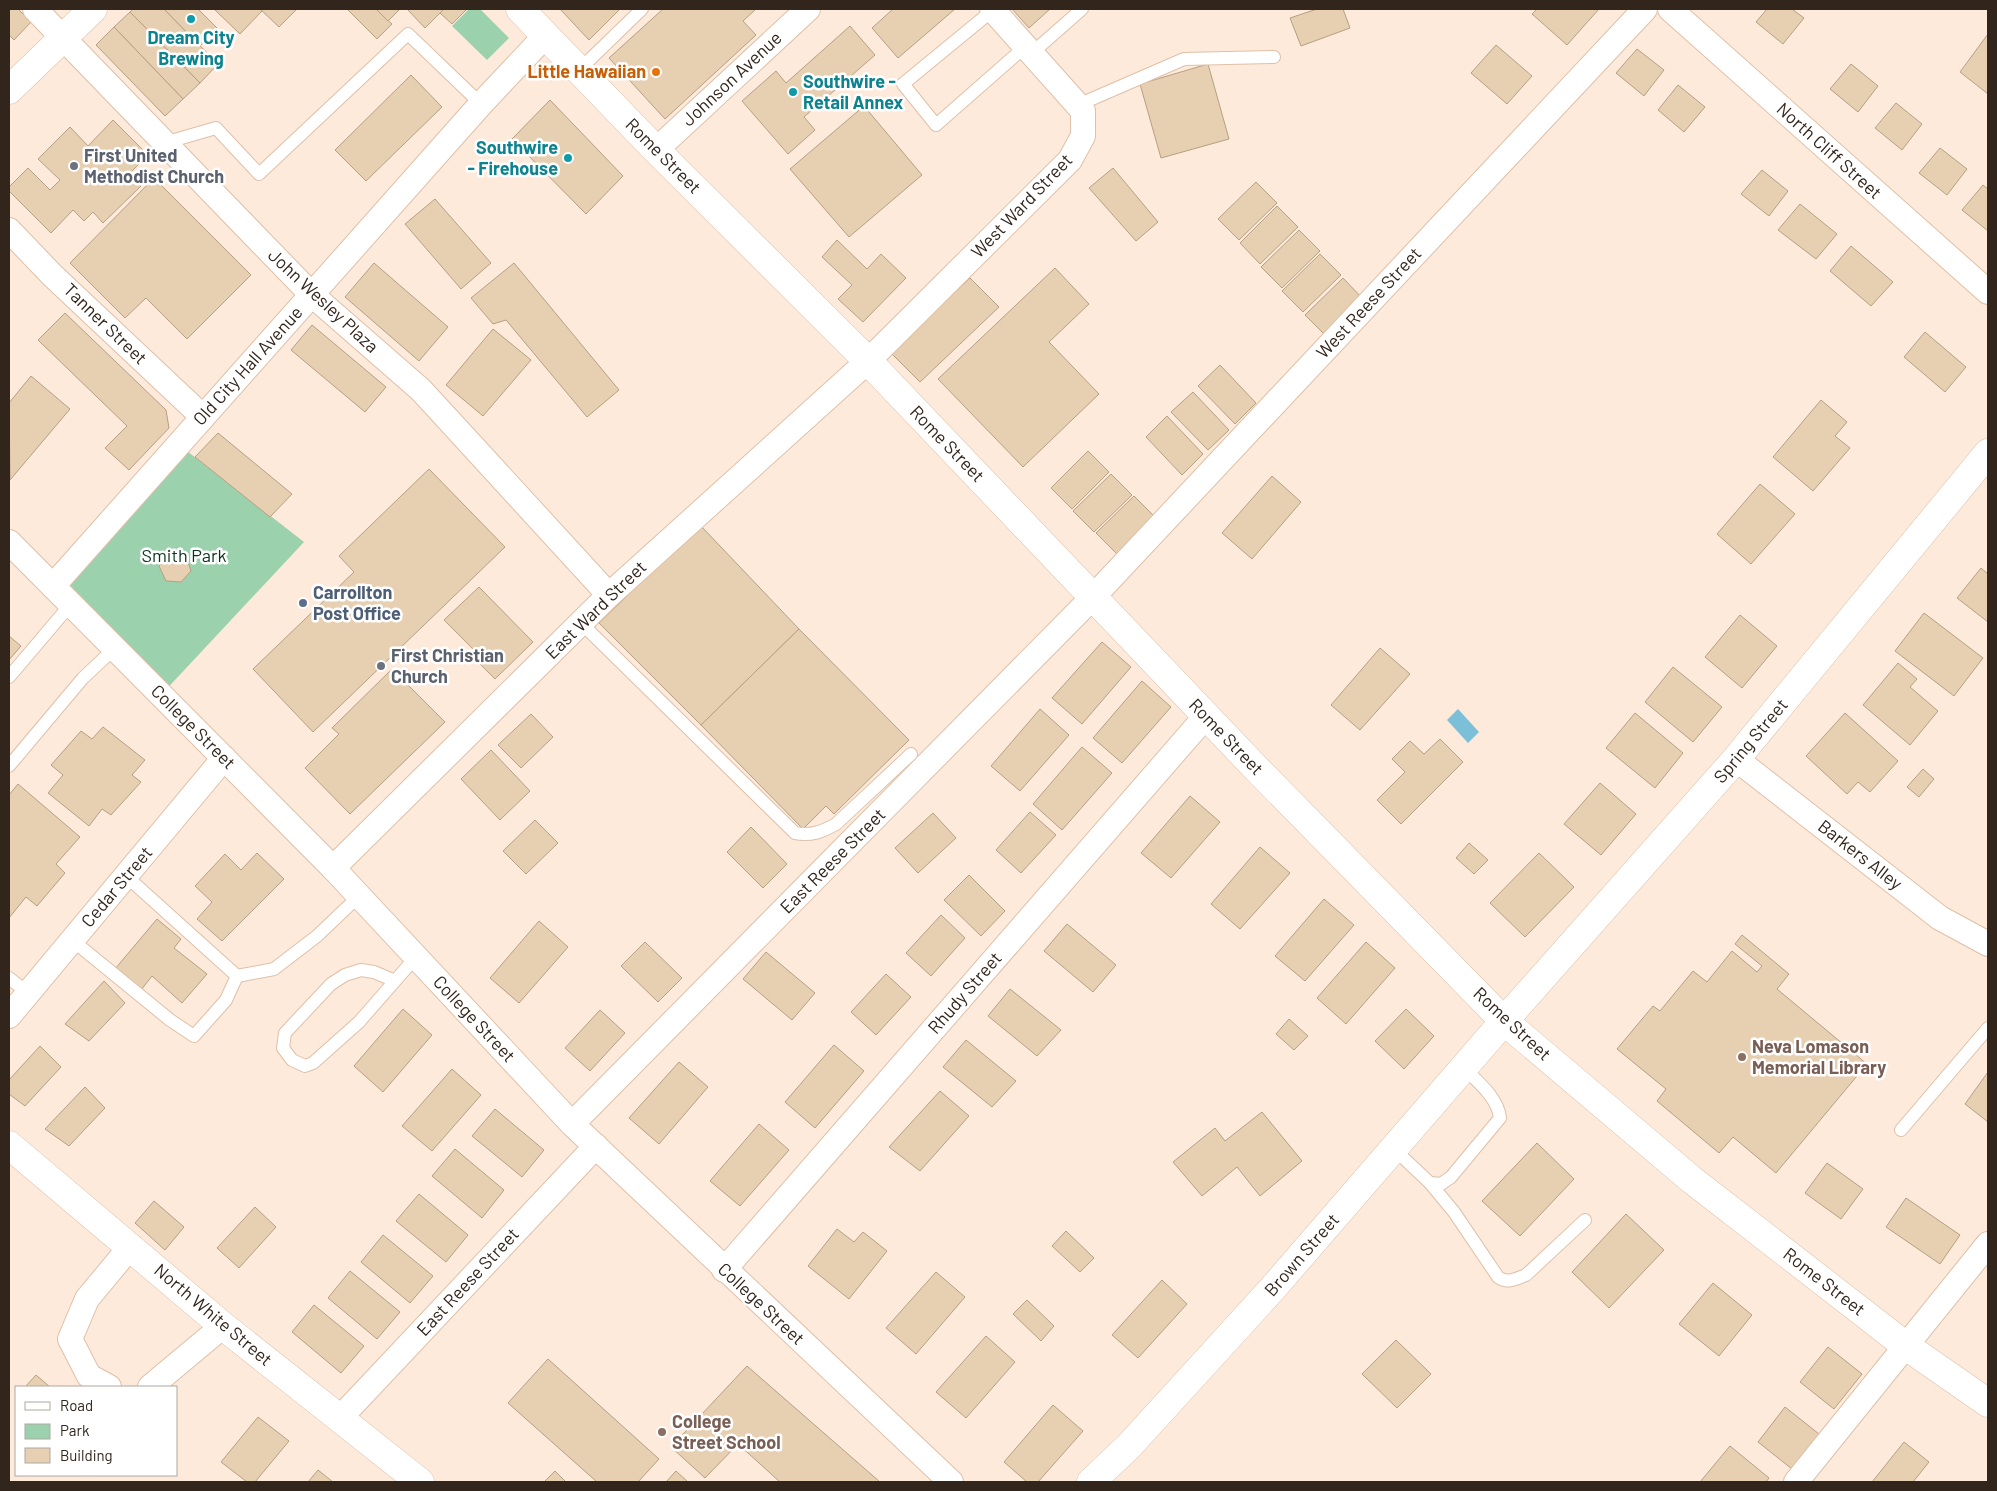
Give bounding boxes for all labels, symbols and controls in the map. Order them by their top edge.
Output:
marker: Dream City Brewing [185,13,197,25]
place label: Dream City Brewing [147,26,235,69]
street label: Johnson Avenue [677,26,786,130]
place label: Little Hawaiian [527,60,646,82]
marker: Little Hawaiian [650,66,662,78]
place label: Southwire - Retail Annex [803,70,904,113]
marker: Southwire - Retail Annex [787,86,799,98]
street label: North Cliff Street [1773,97,1887,203]
street label: Rome Street [621,113,706,198]
place label: Southwire - Firehouse [467,136,558,179]
place label: First United Methodist Church [84,144,224,187]
street label: West Ward Street [966,149,1077,262]
marker: Southwire - Firehouse [562,152,574,164]
marker: First United Methodist Church [68,160,80,172]
street label: West Reese Street [1311,242,1425,363]
street label: John Wesley Plaza [264,244,383,357]
street label: Tanner Street [59,278,152,368]
street label: Old City Hall Avenue [188,301,307,429]
street label: Rome Street [906,400,990,486]
park label: Smith Park [141,544,227,566]
street label: East Ward Street [540,555,650,663]
place label: Carrollton Post Office [313,581,401,624]
marker: Carrollton Post Office [297,597,309,609]
place label: First Christian Church [391,644,504,687]
marker: First Christian Church [375,660,387,672]
street label: College Street [147,679,241,773]
street label: Rome Street [1185,693,1269,779]
street label: Spring Street [1708,694,1792,787]
street label: East Reese Street [775,803,890,918]
street label: Barkers Alley [1814,815,1907,894]
street label: Cedar Street [76,841,156,931]
street label: Rhudy Street [923,947,1006,1038]
street label: College Street [429,970,520,1066]
street label: Rome Street [1469,982,1556,1065]
place label: Neva Lomason Memorial Library [1752,1035,1886,1078]
marker: Neva Lomason Memorial Library [1736,1051,1748,1063]
street label: Brown Street [1259,1208,1343,1300]
street label: East Reese Street [412,1223,523,1340]
street label: Rome Street [1779,1242,1870,1320]
street label: North White Street [150,1258,277,1370]
street label: College Street [714,1258,810,1349]
legend [15,1386,178,1476]
text: Road [60,1396,93,1414]
place label: College Street School [672,1410,781,1453]
text: Park [60,1421,90,1439]
marker: College Street School [656,1426,668,1438]
text: Building [60,1446,113,1464]

